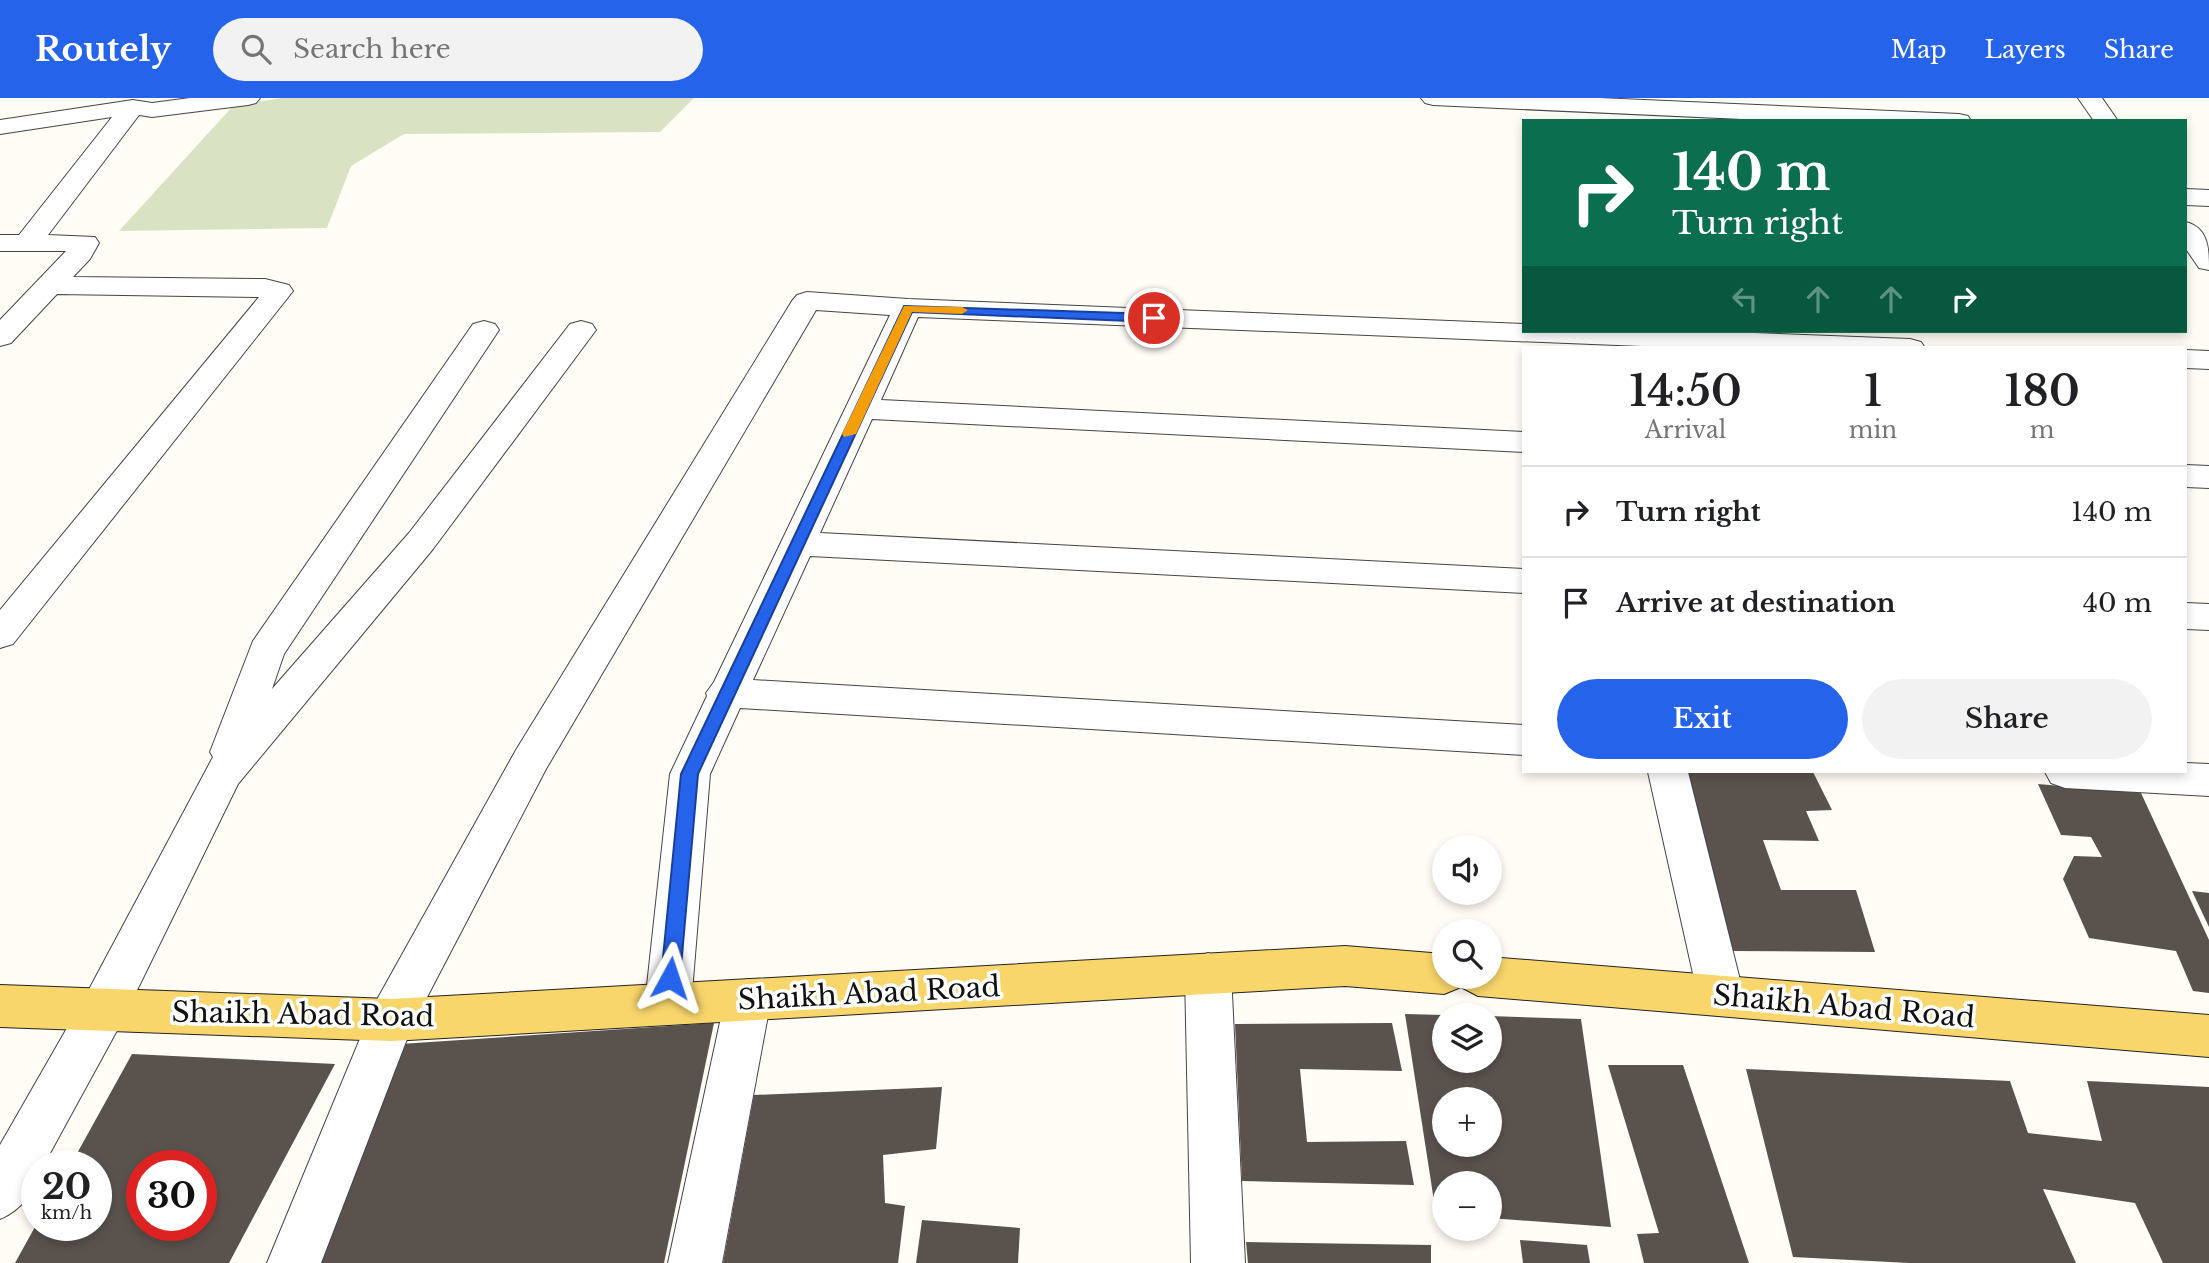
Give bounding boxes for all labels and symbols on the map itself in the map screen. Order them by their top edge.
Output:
pin [1124,288,1184,348]
position arrow [633,941,707,1015]
street label: Shaikh Abad Road [737,969,1001,1018]
street label: Shaikh Abad Road [1712,978,1976,1035]
street label: Shaikh Abad Road [171,995,435,1034]
speed limit sign: 30 [126,1150,217,1241]

